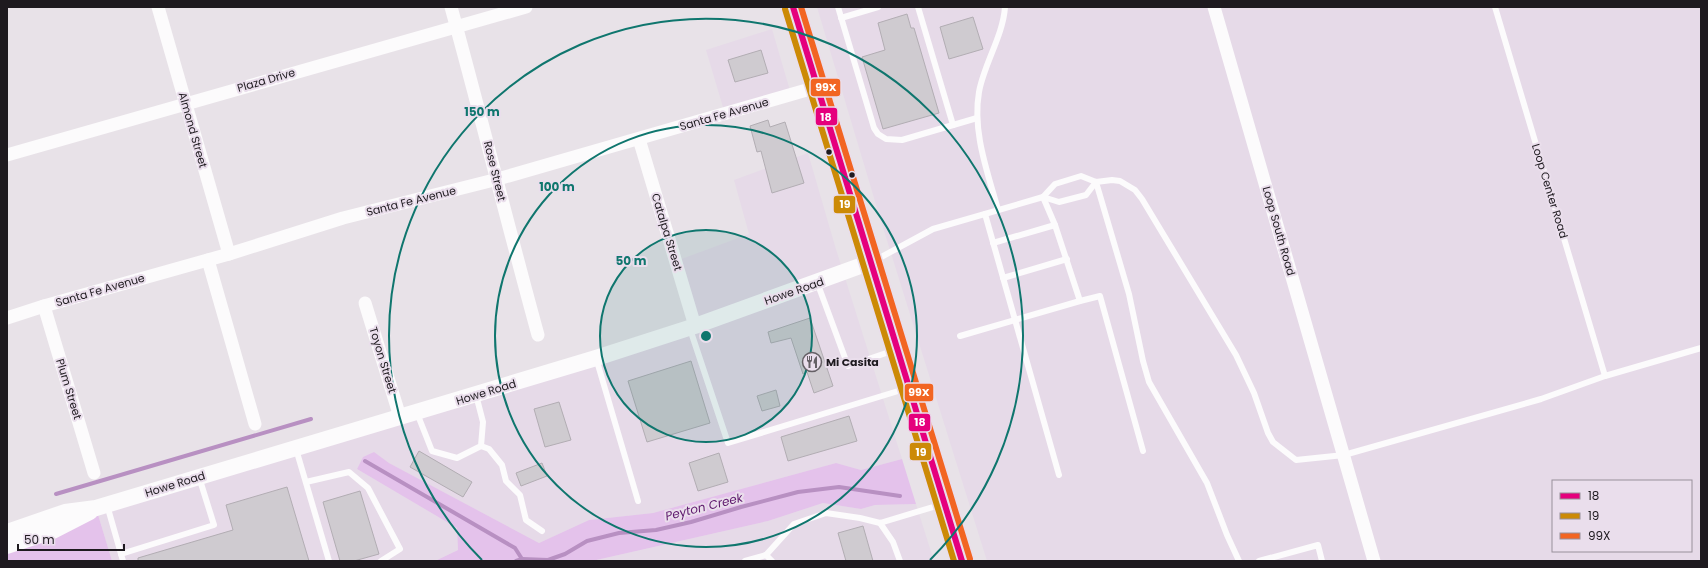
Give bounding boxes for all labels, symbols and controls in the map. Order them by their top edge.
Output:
street label: Plaza Drive [235,64,297,96]
line badge: 99X [810,78,841,97]
text: 99X [815,79,837,95]
street label: Almond Street [175,90,211,170]
street label: Santa Fe Avenue [678,94,771,134]
text: 150 m [464,103,500,120]
line badge: 18 [815,107,838,126]
text: 18 [820,109,832,125]
street label: Rose Street [480,139,510,203]
street label: Loop Center Road [1528,142,1572,240]
unlabelled marker [824,147,834,157]
unlabelled marker [847,170,857,180]
text: 100 m [539,178,575,195]
street label: Santa Fe Avenue [364,182,458,220]
street label: Loop South Road [1259,184,1299,278]
street label: Catalpa Street [648,191,686,273]
line badge: 19 [833,195,856,214]
text: 19 [840,196,851,212]
text: 50 m [616,252,647,269]
street label: Santa Fe Avenue [54,270,147,310]
street label: Howe Road [762,273,826,309]
street label: Toyon Street [365,325,401,395]
centre of rings [699,329,713,343]
restaurant icon: Mi Casita [801,351,823,373]
place label: Mi Casita [826,354,879,370]
street label: Plum Street [52,357,86,421]
street label: Howe Road [454,375,518,409]
line badge: 99X [904,383,934,402]
text: 99X [908,384,930,400]
line badge: 18 [908,413,931,432]
text: 18 [914,414,926,430]
line badge: 19 [909,442,932,461]
text: 19 [916,444,927,460]
street label: Howe Road [143,467,207,501]
legend [1552,480,1692,552]
text: 18 [1588,487,1599,504]
water label: Peyton Creek [663,488,745,524]
text: 19 [1588,507,1599,524]
scale bar [18,526,124,552]
text: 99X [1588,527,1611,544]
text: 50 m [24,531,55,548]

